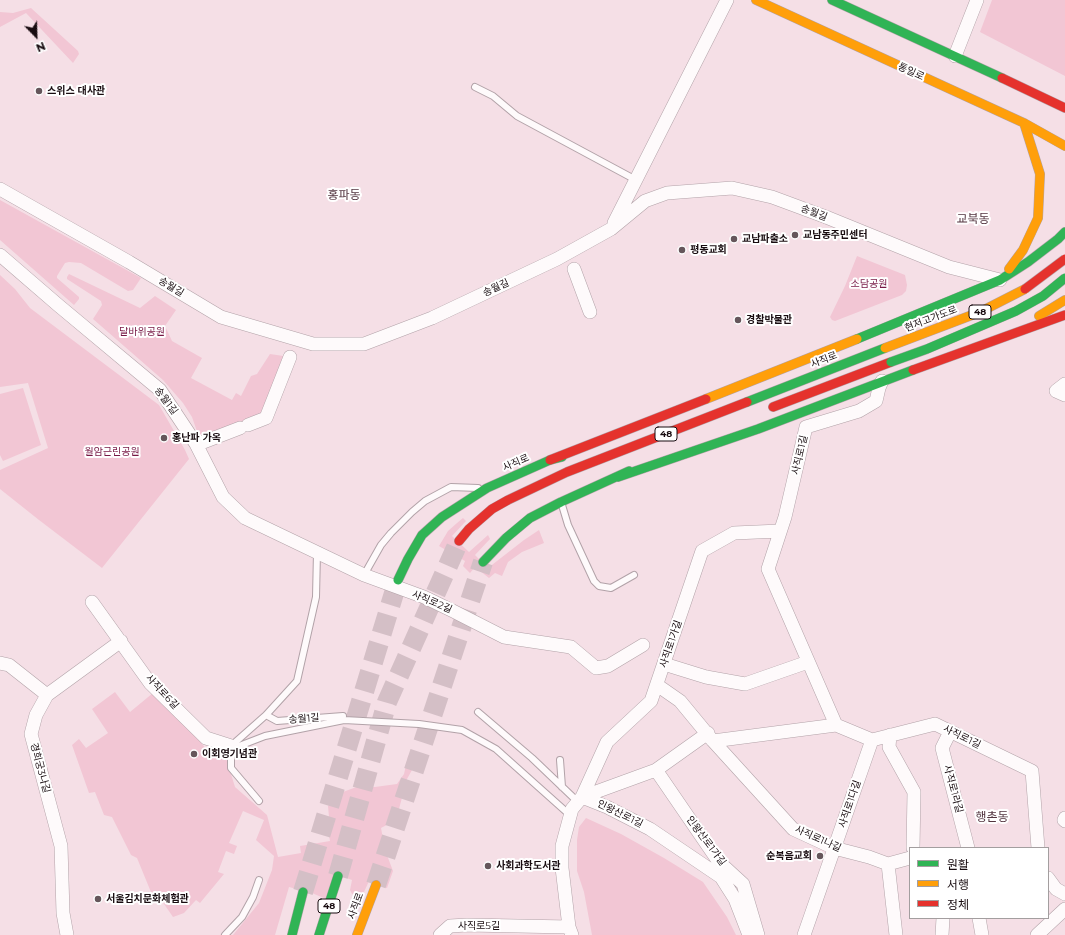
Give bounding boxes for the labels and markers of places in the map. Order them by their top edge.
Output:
place label: 스위스 대사관 [47,85,105,97]
marker: 스위스 대사관 [34,86,44,96]
place label: 교남동주민센터 [803,229,867,241]
marker: 교남동주민센터 [790,230,800,240]
place label: 교남파출소 [742,233,788,245]
marker: 교남파출소 [729,234,739,244]
place label: 평동교회 [690,244,727,256]
marker: 평동교회 [677,245,687,255]
place label: 경찰박물관 [746,314,792,326]
marker: 경찰박물관 [733,315,743,325]
place label: 홍난파 가옥 [172,432,221,444]
marker: 홍난파 가옥 [159,433,169,443]
place label: 이회영기념관 [202,748,257,760]
marker: 이회영기념관 [189,749,199,759]
place label: 순복음교회 [766,850,812,862]
marker: 순복음교회 [815,851,825,861]
place label: 사회과학도서관 [496,860,560,872]
marker: 사회과학도서관 [483,861,493,871]
place label: 서울김치문화체험관 [106,893,189,905]
marker: 서울김치문화체험관 [93,894,103,904]

